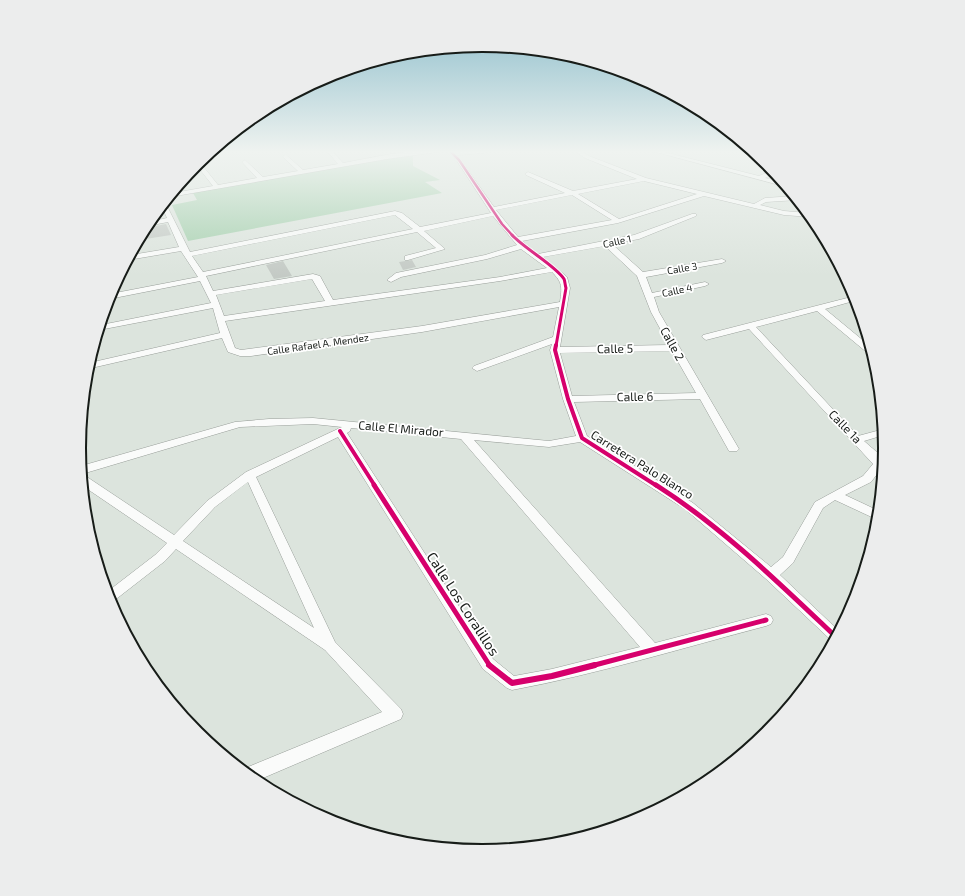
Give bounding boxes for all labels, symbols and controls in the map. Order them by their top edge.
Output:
street label: Calle 1 [602,232,632,250]
street label: Calle 3 [666,259,698,277]
street label: Calle 4 [661,281,693,299]
street label: Calle 2 [658,324,688,363]
street label: Calle Rafael A. Mendez [266,331,370,357]
street label: Calle 5 [597,341,633,355]
street label: Calle 6 [617,389,654,403]
street label: Calle 1a [826,407,865,446]
street label: Calle El Mirador [358,417,445,439]
street label: Carretera Palo Blanco [589,427,697,502]
street label: Calle Los Coralillos [424,549,503,659]

